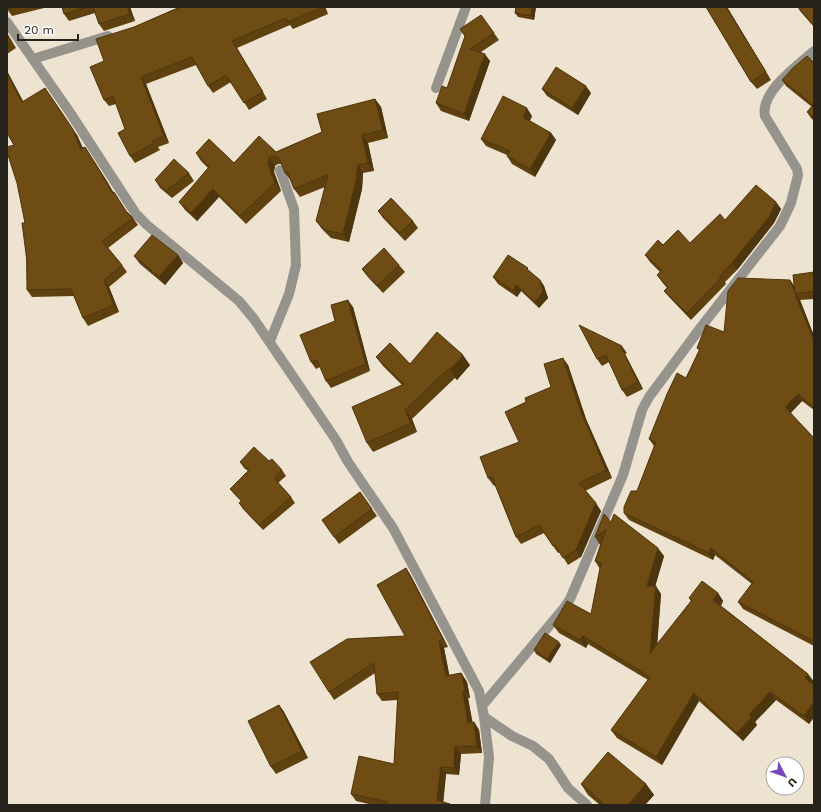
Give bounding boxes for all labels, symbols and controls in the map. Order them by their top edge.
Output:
scale bar [18,16,78,42]
text: 20 m [24,23,54,37]
north arrow [765,756,805,796]
text: U [785,775,800,790]

